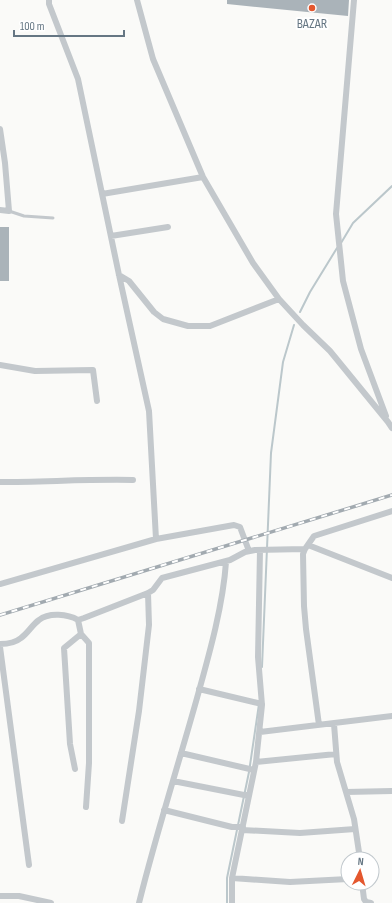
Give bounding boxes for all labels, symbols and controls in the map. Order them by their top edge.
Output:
marker: BAZAR [307,3,317,13]
scale bar [14,12,124,38]
place label: BAZAR [297,15,328,32]
text: 100 m [20,19,45,34]
north arrow [340,851,380,891]
text: N [357,855,364,868]

